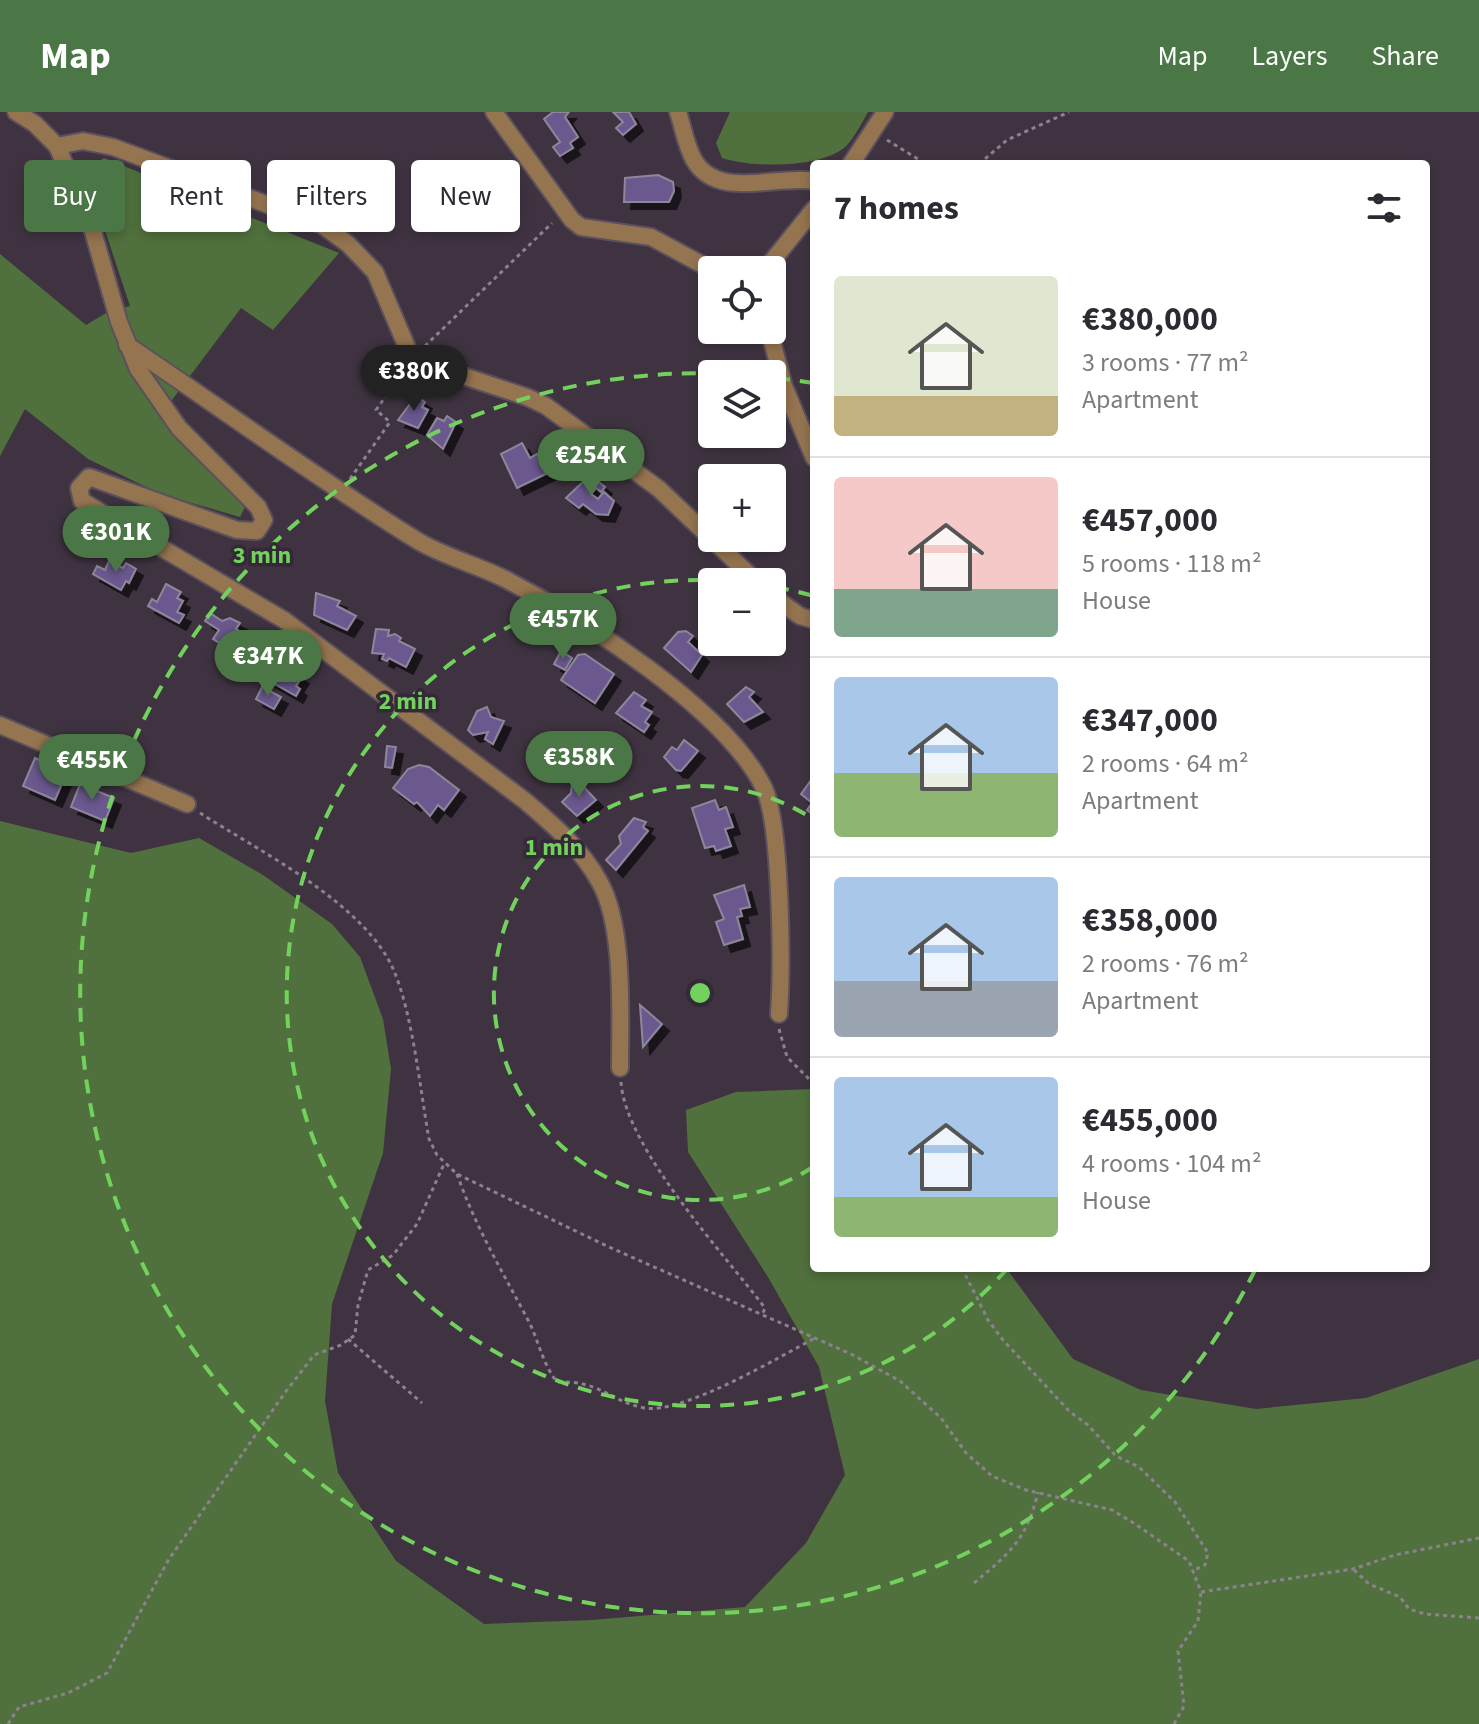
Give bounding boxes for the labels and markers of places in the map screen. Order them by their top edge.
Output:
pin: €380K [358,345,470,413]
pin: €254K [535,429,647,497]
pin: €301K [60,506,172,574]
pin: €457K [507,593,619,661]
pin: €347K [212,630,324,698]
pin: €358K [523,731,635,799]
pin: €455K [36,734,148,802]
centre of rings [686,979,714,1007]

